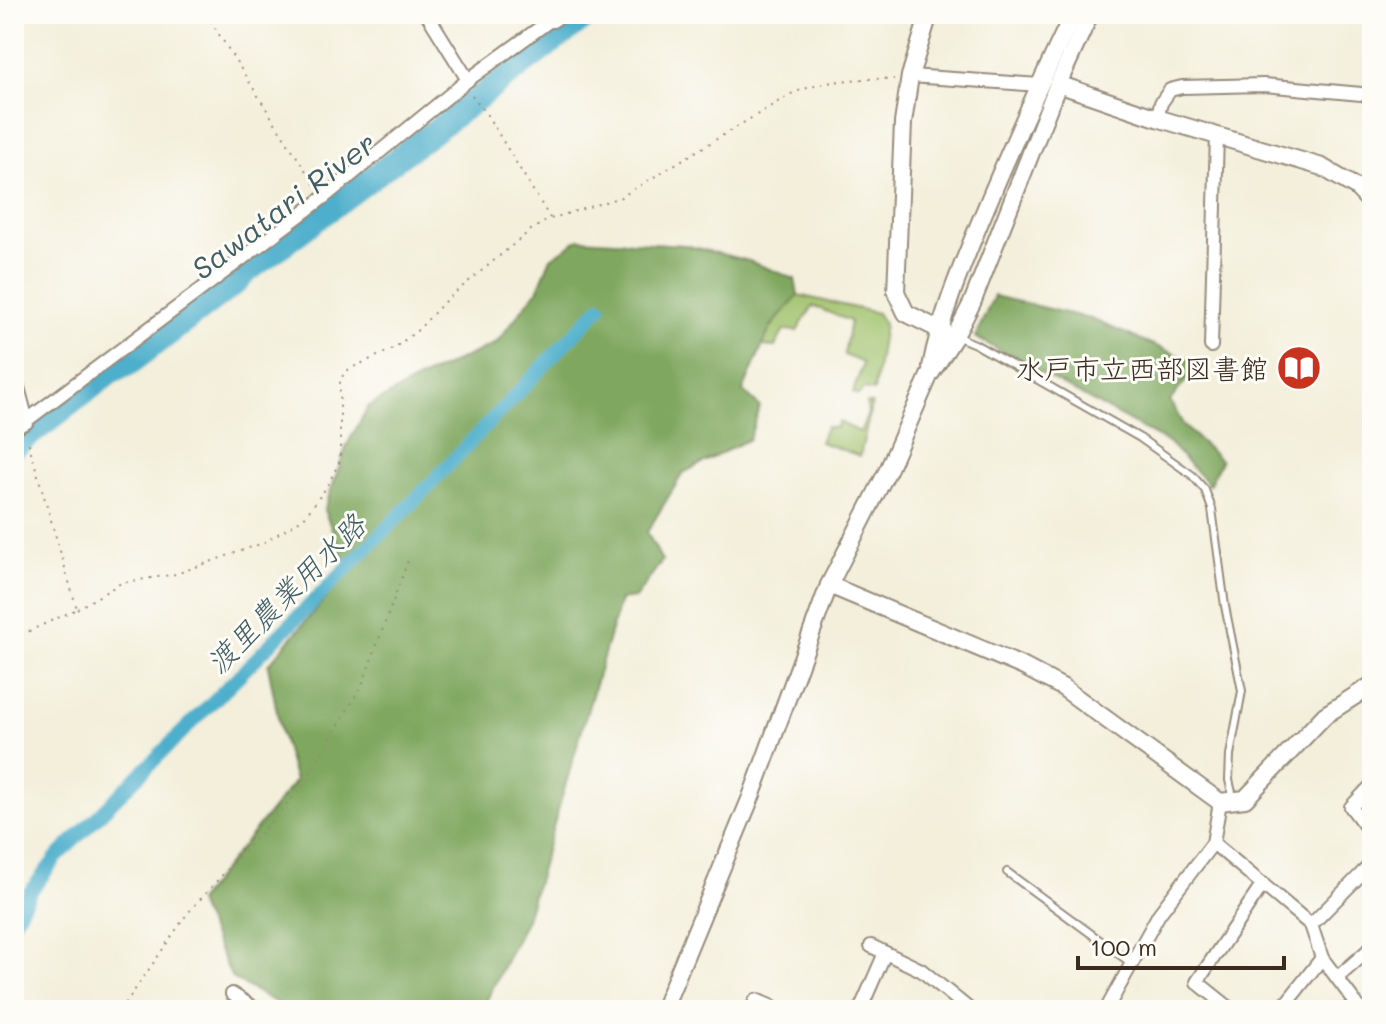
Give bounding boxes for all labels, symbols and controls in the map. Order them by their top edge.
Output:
water label: Sawatari River [183,122,383,288]
library icon: 水戸市立西部図書館 [1275,344,1323,392]
place label: 水戸市立西部図書館 [1016,350,1268,386]
water label: 渡里農業用水路 [197,503,375,681]
scale bar [1078,920,1284,970]
text: 100 m [1090,931,1157,962]

